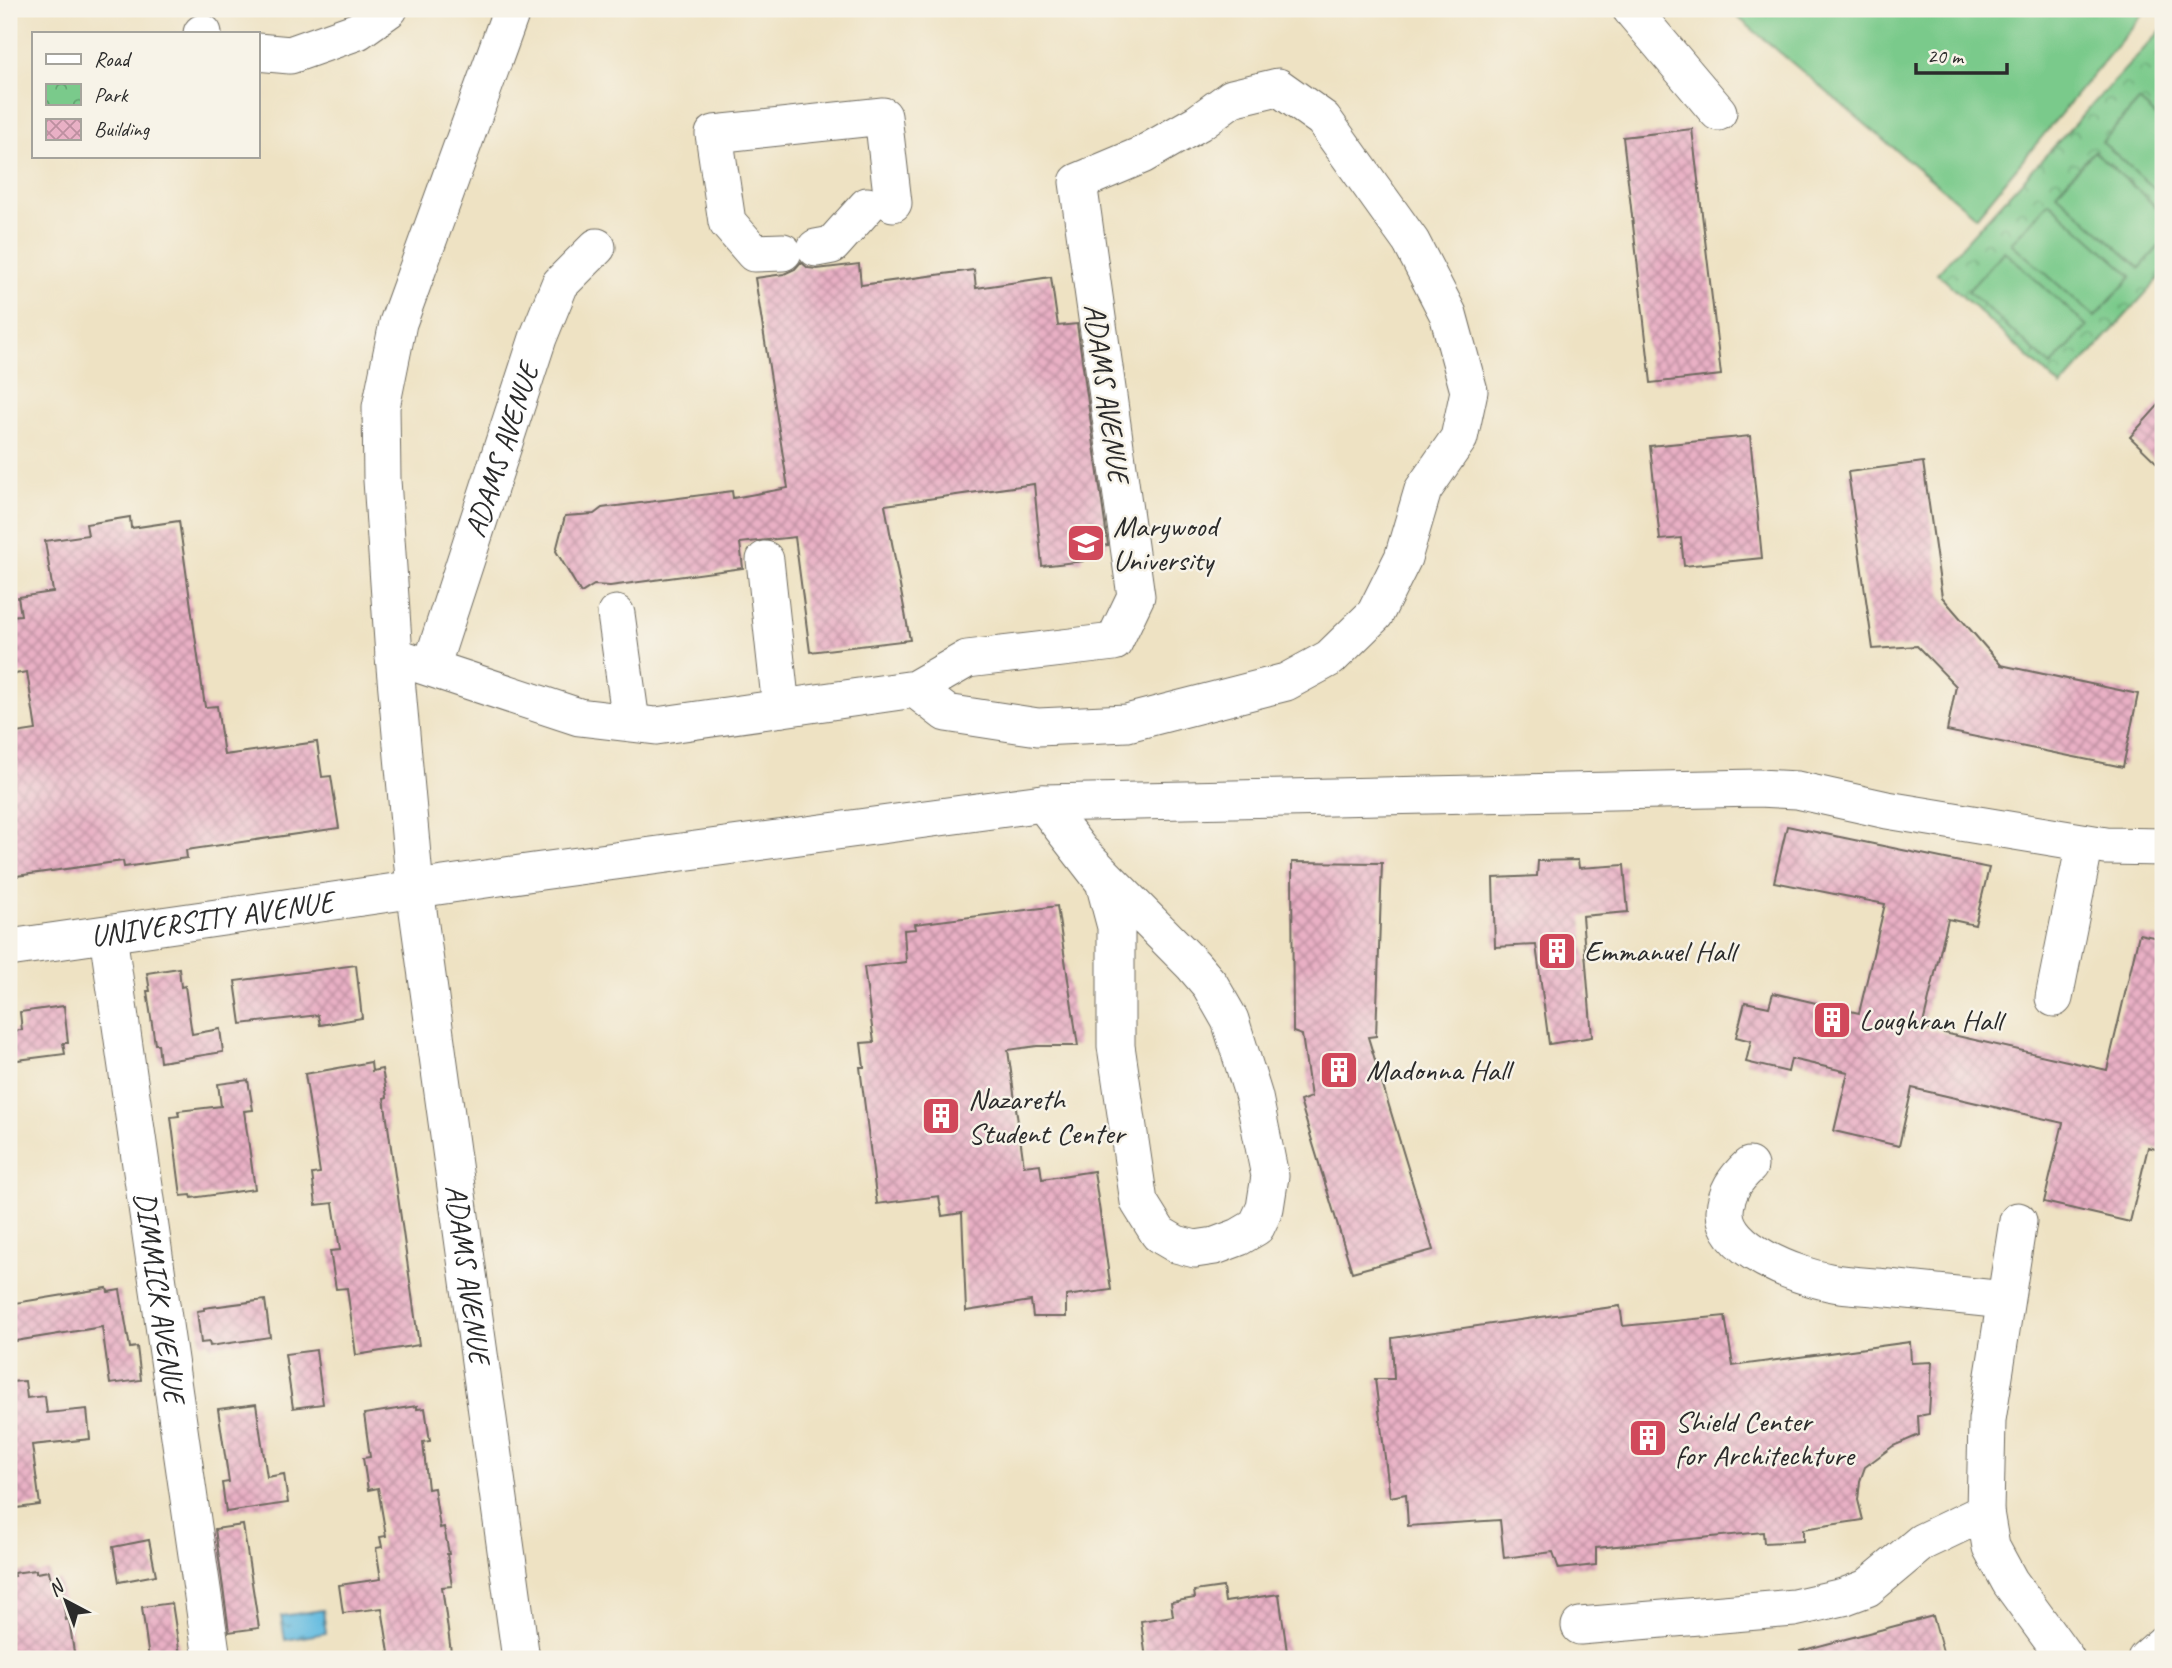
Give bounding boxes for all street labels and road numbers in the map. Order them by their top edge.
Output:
street label: ADAMS AVENUE [1076,301,1139,488]
street label: ADAMS AVENUE [456,355,549,542]
street label: UNIVERSITY AVENUE [88,882,339,955]
street label: ADAMS AVENUE [437,1182,500,1370]
street label: DIMMICK AVENUE [126,1189,194,1409]

